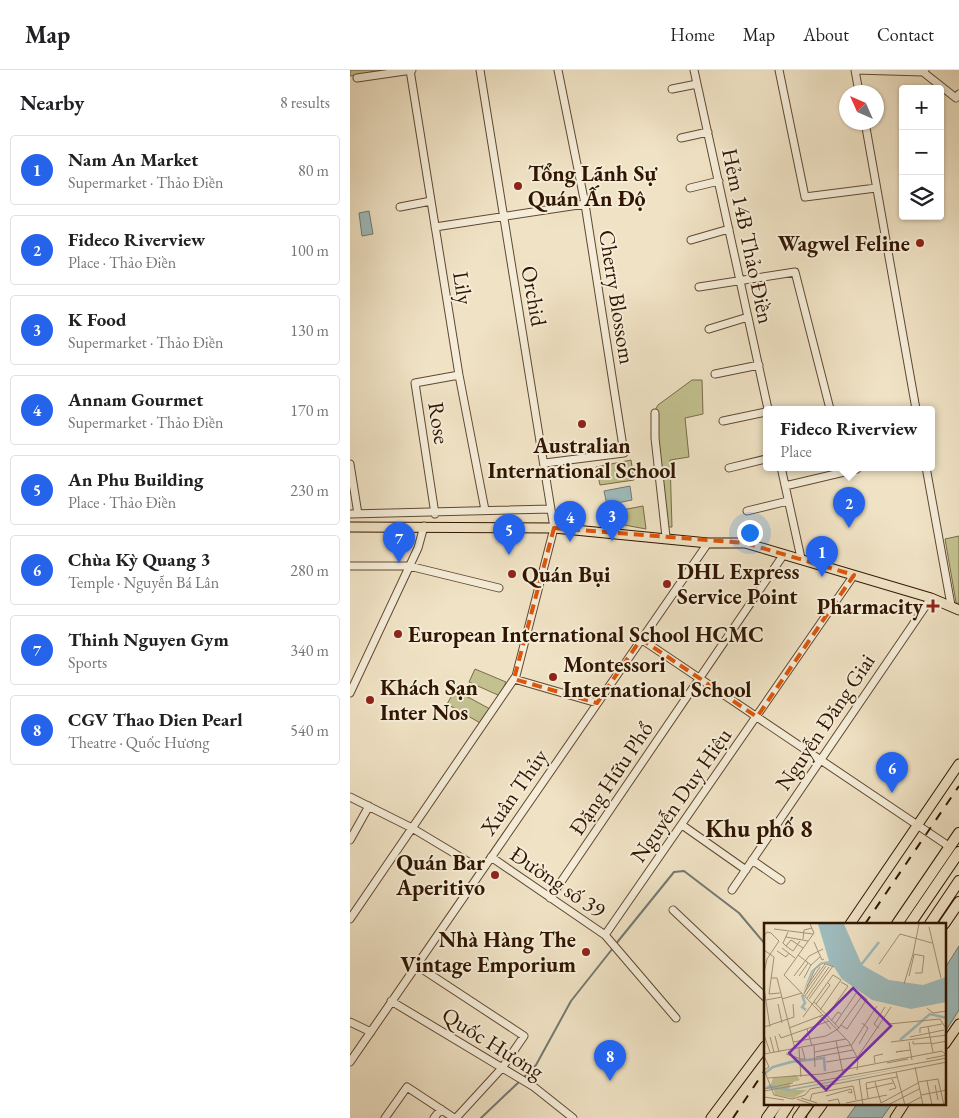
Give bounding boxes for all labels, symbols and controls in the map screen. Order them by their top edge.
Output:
text: Map [25,19,70,50]
text: Home [670,23,715,46]
text: Map [743,23,775,46]
text: About [803,23,849,46]
text: Contact [877,23,934,46]
north arrow [839,85,884,130]
map controls [899,85,944,220]
button: + [899,85,944,130]
text: Nearby [20,89,84,116]
text: 8 results [280,92,330,113]
button: − [899,130,944,175]
street label: Hẻm 14B Thảo Điền [715,146,781,327]
text: Nam An Market [68,147,198,172]
place label: Tổng Lãnh Sự Quán Ấn Độ [528,159,658,213]
text: 1 [33,160,41,181]
text: 80 m [298,160,329,181]
text: Supermarket · Thảo Điền [68,172,223,193]
button: layers [899,175,944,220]
marker: Tổng Lãnh Sự Quán Ấn Độ [512,180,524,192]
text: Fideco Riverview [68,227,205,252]
street label: Cherry Blossom [592,228,642,366]
place label: Wagwel Feline [778,229,910,258]
marker: Wagwel Feline [914,237,926,249]
text: 2 [33,240,41,261]
text: 100 m [290,240,329,261]
text: Place · Thảo Điền [68,252,176,273]
street label: Orchid [514,263,554,329]
street label: Lily [446,269,480,307]
text: K Food [68,307,126,332]
text: 3 [33,320,41,341]
text: 130 m [290,320,329,341]
text: Supermarket · Thảo Điền [68,332,223,353]
text: Annam Gourmet [68,387,203,412]
text: 4 [33,400,41,421]
text: 170 m [290,400,329,421]
street label: Rose [421,400,457,447]
popup [763,406,935,471]
text: Supermarket · Thảo Điền [68,412,223,433]
text: Fideco Riverview [780,416,918,441]
marker: Australian International School [576,418,588,430]
place label: Australian International School [488,431,676,485]
text: Place [780,441,812,462]
text: An Phu Building [68,467,204,492]
text: 5 [33,480,41,501]
text: 230 m [290,480,329,501]
pin: 2 [833,487,865,528]
text: Place · Thảo Điền [68,492,176,513]
pin: 3 [596,500,628,541]
pin: 4 [554,501,586,542]
pin: 5 [493,514,525,555]
your location [737,520,763,546]
pin: 7 [383,522,415,563]
pin: 1 [806,536,838,577]
text: Chùa Kỳ Quang 3 [68,547,210,572]
place label: DHL Express Service Point [677,557,799,611]
text: 6 [33,560,41,581]
text: 280 m [290,560,329,581]
place label: Quán Bụi [522,560,611,589]
marker: Quán Bụi [506,568,518,580]
text: Temple · Nguyễn Bá Lân [68,572,219,593]
marker: DHL Express Service Point [661,578,673,590]
place label: Pharmacity [817,592,923,621]
marker: Pharmacity [927,600,939,612]
place label: European International School HCMC [408,620,764,649]
text: Thinh Nguyen Gym [68,627,229,652]
marker: European International School HCMC [392,628,404,640]
text: 7 [33,640,41,661]
text: 340 m [290,640,329,661]
street label: Nguyễn Đăng Giai [769,648,881,796]
place label: Montessori International School [563,650,751,704]
text: Sports [68,652,107,673]
marker: Montessori International School [547,671,559,683]
place label: Khách Sạn Inter Nos [380,673,479,727]
marker: Khách Sạn Inter Nos [364,694,376,706]
text: CGV Thao Dien Pearl [68,707,243,732]
street label: Đặng Hữu Phổ [562,715,660,841]
text: 8 [33,720,41,741]
text: 540 m [290,720,329,741]
street label: Nguyễn Duy Hiệu [624,722,738,868]
text: Theatre · Quốc Hương [68,732,210,753]
street label: Xuân Thủy [473,743,555,842]
pin: 6 [876,752,908,793]
district label: Khu phố 8 [705,813,813,844]
street label: Đường số 39 [505,839,612,925]
place label: Quán Bar Aperitivo [395,848,486,902]
marker: Quán Bar Aperitivo [489,869,501,881]
inset map [764,923,946,1106]
place label: Nhà Hàng The Vintage Emporium [400,925,576,979]
marker: Nhà Hàng The Vintage Emporium [580,946,592,958]
street label: Quốc Hương [437,1000,550,1086]
pin: 8 [594,1040,626,1081]

